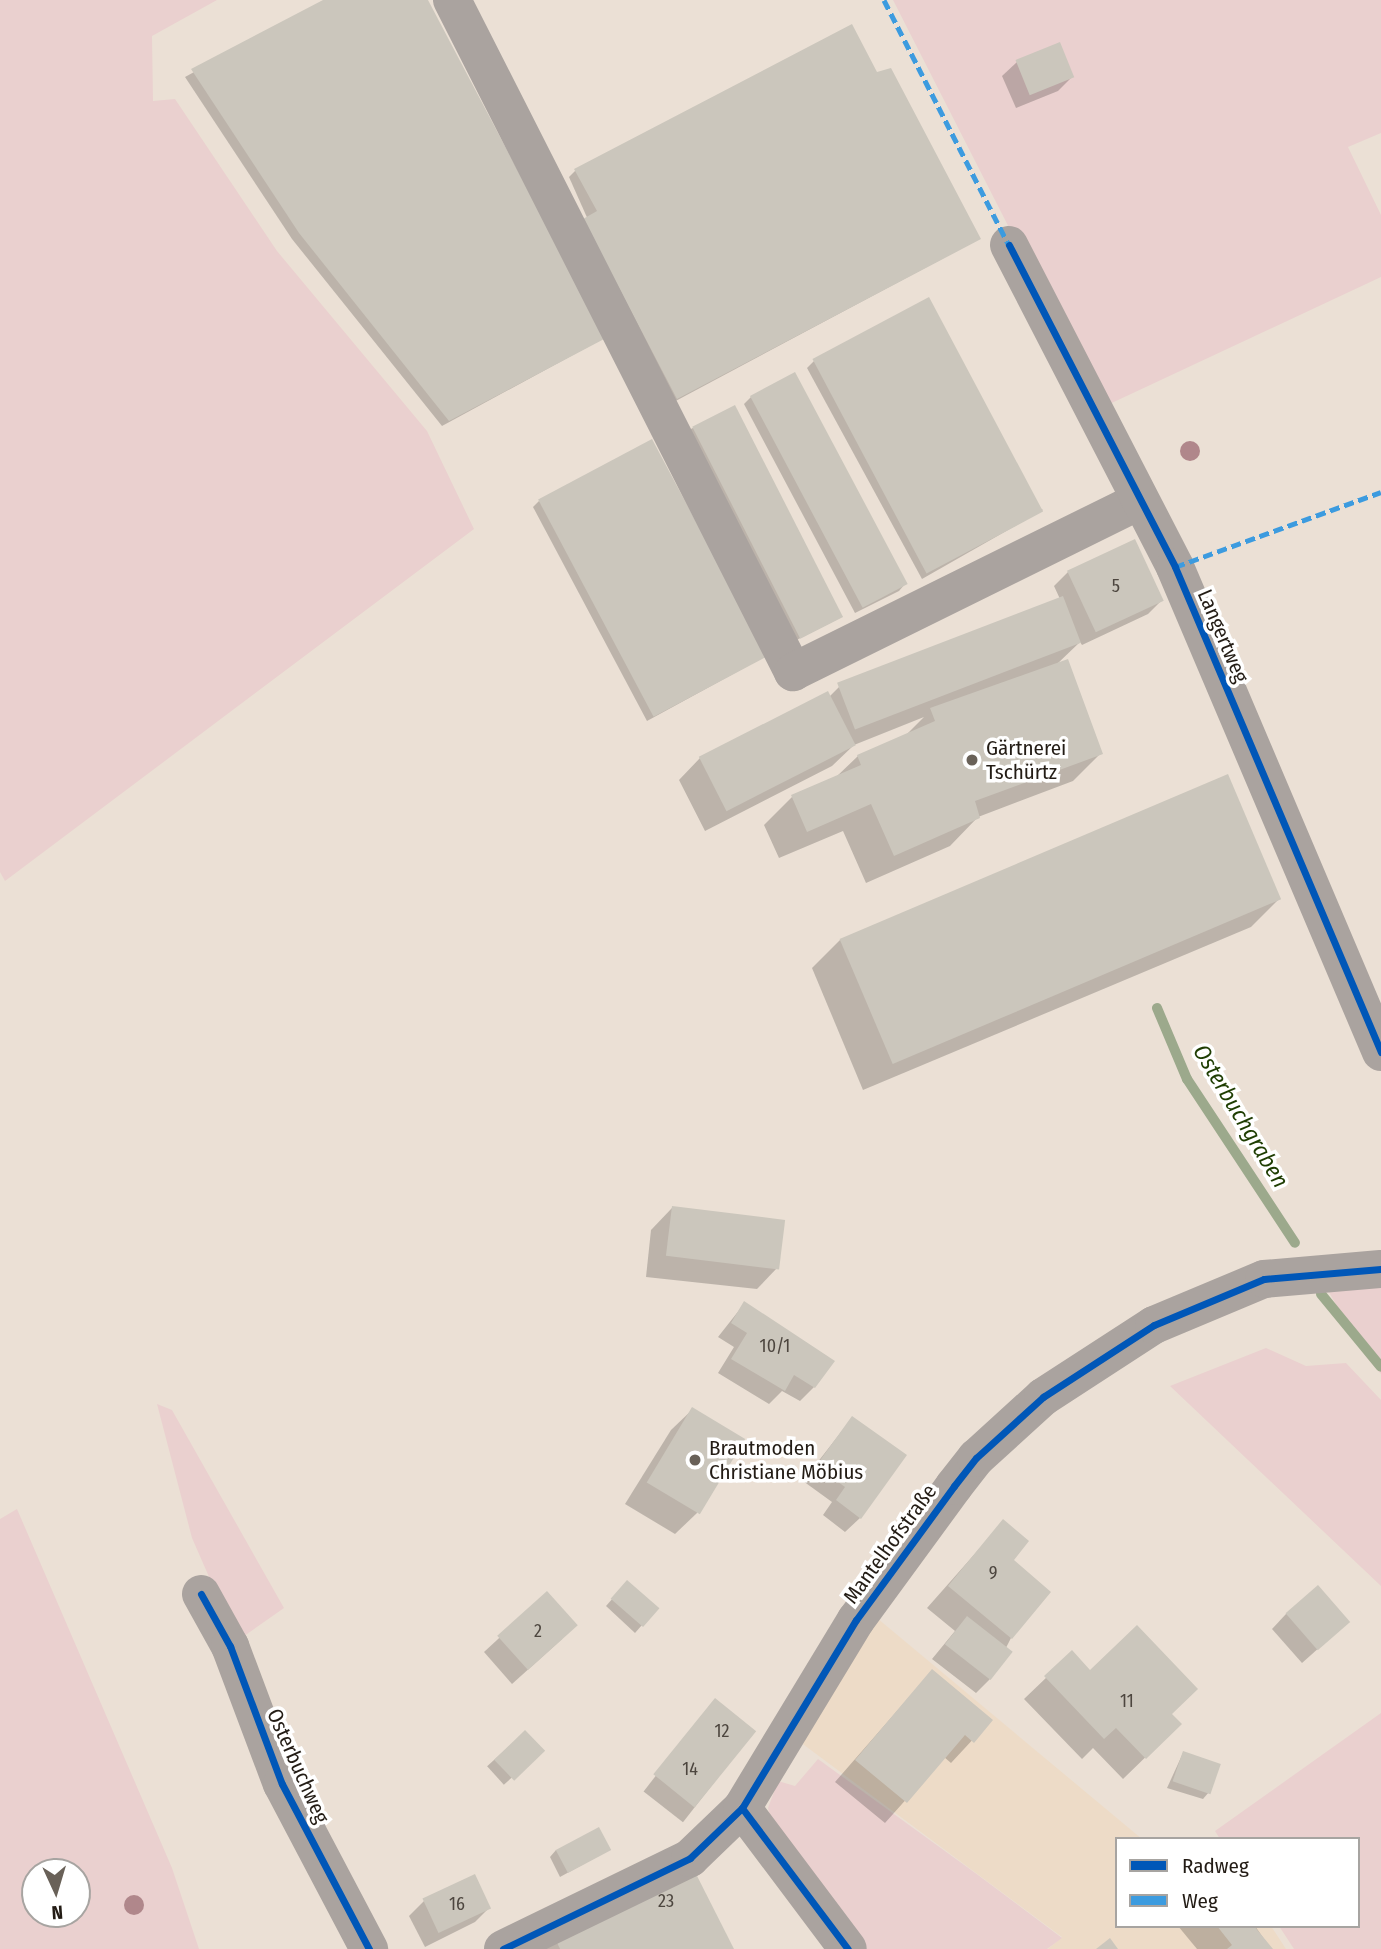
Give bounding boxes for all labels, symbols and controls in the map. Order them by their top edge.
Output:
house number: 5 [1112,575,1120,597]
street label: Langertweg [1192,586,1254,686]
place label: Gärtnerei Tschürtz [986,735,1066,785]
marker: Gärtnerei Tschürtz [964,752,980,768]
water label: Osterbuchgraben [1187,1039,1295,1193]
house number: 10/1 [760,1335,790,1357]
place label: Brautmoden Christiane Möbius [709,1435,863,1485]
marker: Brautmoden Christiane Möbius [687,1452,703,1468]
street label: Mantelhofstraße [838,1479,942,1609]
house number: 9 [989,1562,997,1584]
house number: 2 [534,1620,542,1642]
house number: 11 [1120,1690,1134,1712]
street label: Osterbuchweg [262,1705,334,1827]
house number: 12 [715,1720,729,1742]
house number: 14 [682,1758,698,1780]
legend [1115,1837,1360,1928]
text: Radweg [1182,1853,1249,1879]
north arrow [21,1858,91,1928]
text: Weg [1182,1888,1218,1914]
house number: 23 [658,1890,674,1912]
house number: 16 [449,1893,465,1915]
text: N [51,1901,64,1924]

